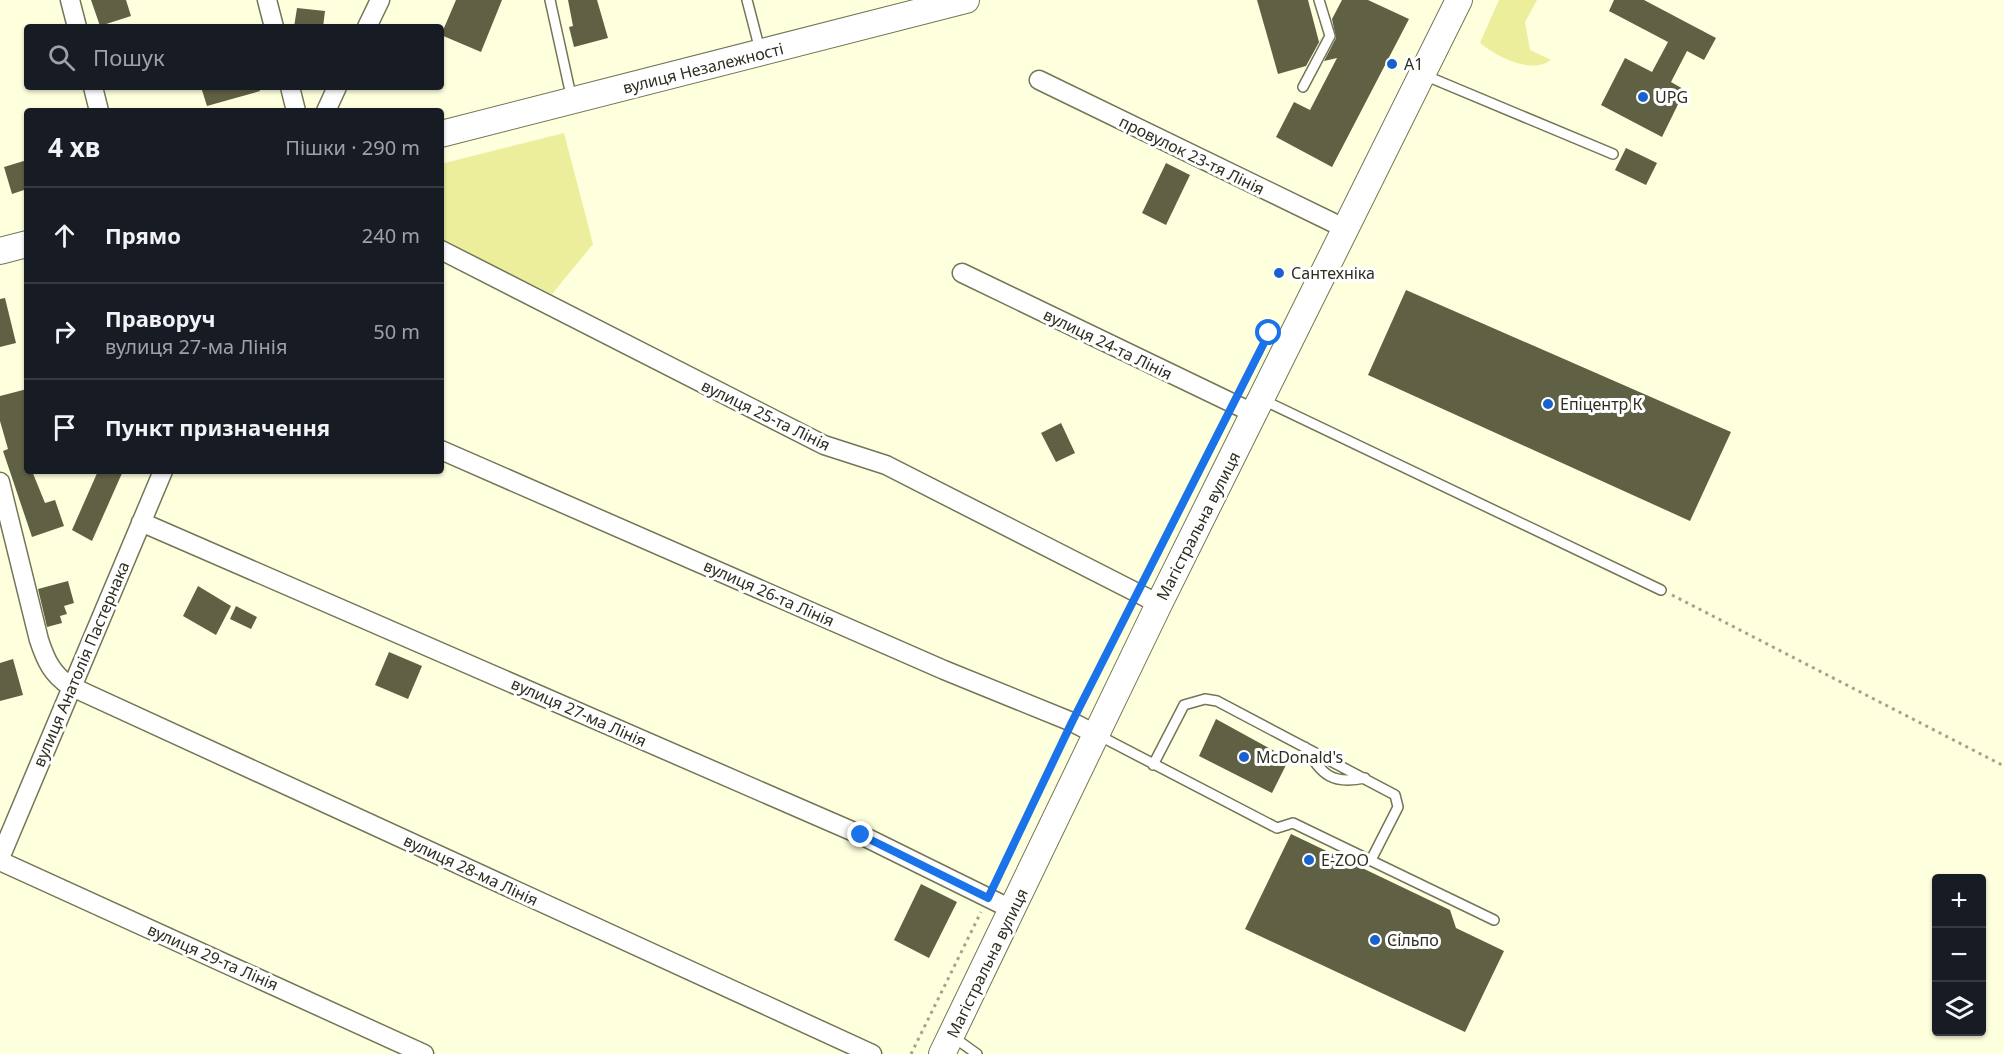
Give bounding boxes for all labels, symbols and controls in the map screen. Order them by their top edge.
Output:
search box [24,24,444,90]
street label: вулиця Незалежності [620,37,786,99]
icon: search [45,41,78,74]
text: Пошук [93,42,165,72]
place label: А1 [1404,53,1423,75]
marker: А1 [1385,57,1399,71]
place label: UPG [1655,86,1688,108]
marker: UPG [1636,90,1650,104]
street label: провулок 23-тя Лінія [1116,110,1268,200]
text: 4 хв [48,129,100,165]
text: Пішки · 290 m [285,134,420,161]
icon: ahead [48,219,81,252]
text: Прямо [105,220,181,250]
text: 240 m [362,222,420,249]
place label: Сантехніка [1291,262,1375,284]
marker: Сантехніка [1272,266,1286,280]
text: Праворуч [105,303,216,333]
street label: вулиця 24-та Лінія [1040,303,1176,385]
icon: right [48,315,81,348]
text: 50 m [373,318,420,345]
route start [1255,319,1281,345]
text: вулиця 27-ма Лінія [105,333,288,360]
street label: вулиця 25-та Лінія [698,374,834,456]
place label: Епіцентр К [1560,393,1642,415]
marker: Епіцентр К [1541,397,1555,411]
icon: arrive [48,411,81,444]
text: Пункт призначення [105,412,330,442]
street label: Магістральна вулиця [1151,448,1245,604]
street label: вулиця 26-та Лінія [700,554,838,632]
street label: вулиця Анатолія Пастернака [28,558,134,770]
street label: вулиця 27-ма Лінія [508,672,650,752]
place label: McDonald's [1256,746,1343,768]
marker: McDonald's [1237,750,1251,764]
route end [847,821,873,847]
street label: вулиця 28-ма Лінія [400,829,542,911]
place label: E-ZOO [1321,849,1369,871]
marker: E-ZOO [1302,853,1316,867]
map controls [1932,874,1986,1036]
button: + [1932,874,1986,928]
street label: Магістральна вулиця [941,884,1033,1042]
street label: вулиця 29-та Лінія [144,918,282,996]
button: − [1932,928,1986,982]
place label: Сільпо [1387,929,1439,951]
marker: Сільпо [1368,933,1382,947]
button: layers [1932,982,1986,1036]

